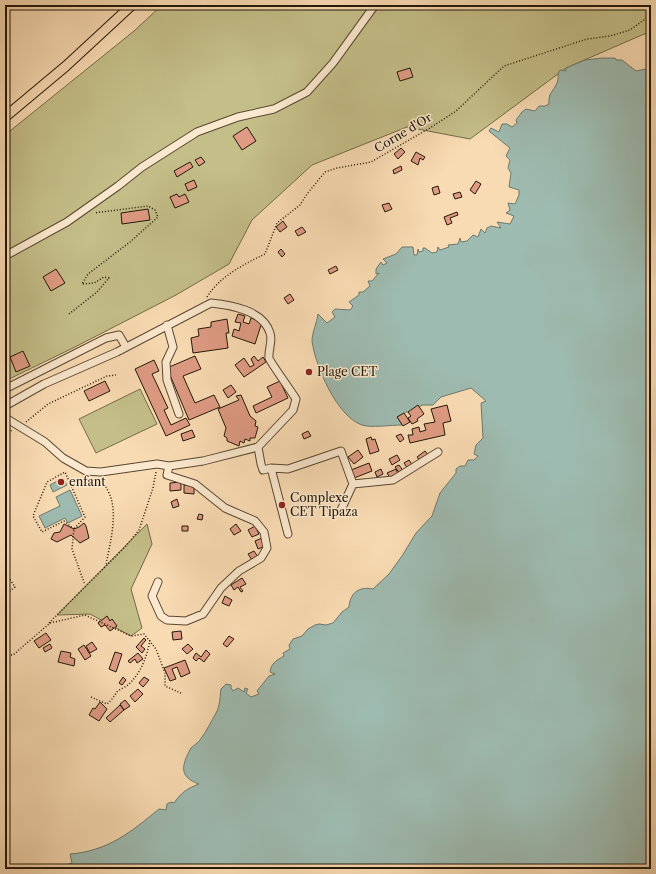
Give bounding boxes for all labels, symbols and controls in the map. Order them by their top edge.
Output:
street label: Corne d'Or [371,110,434,155]
place label: Plage CET [317,364,378,379]
marker: Plage CET [304,367,314,377]
place label: enfant [69,474,106,489]
marker: enfant [56,477,66,487]
place label: Complexe CET Tipaza [290,490,358,519]
marker: Complexe CET Tipaza [277,500,287,510]

